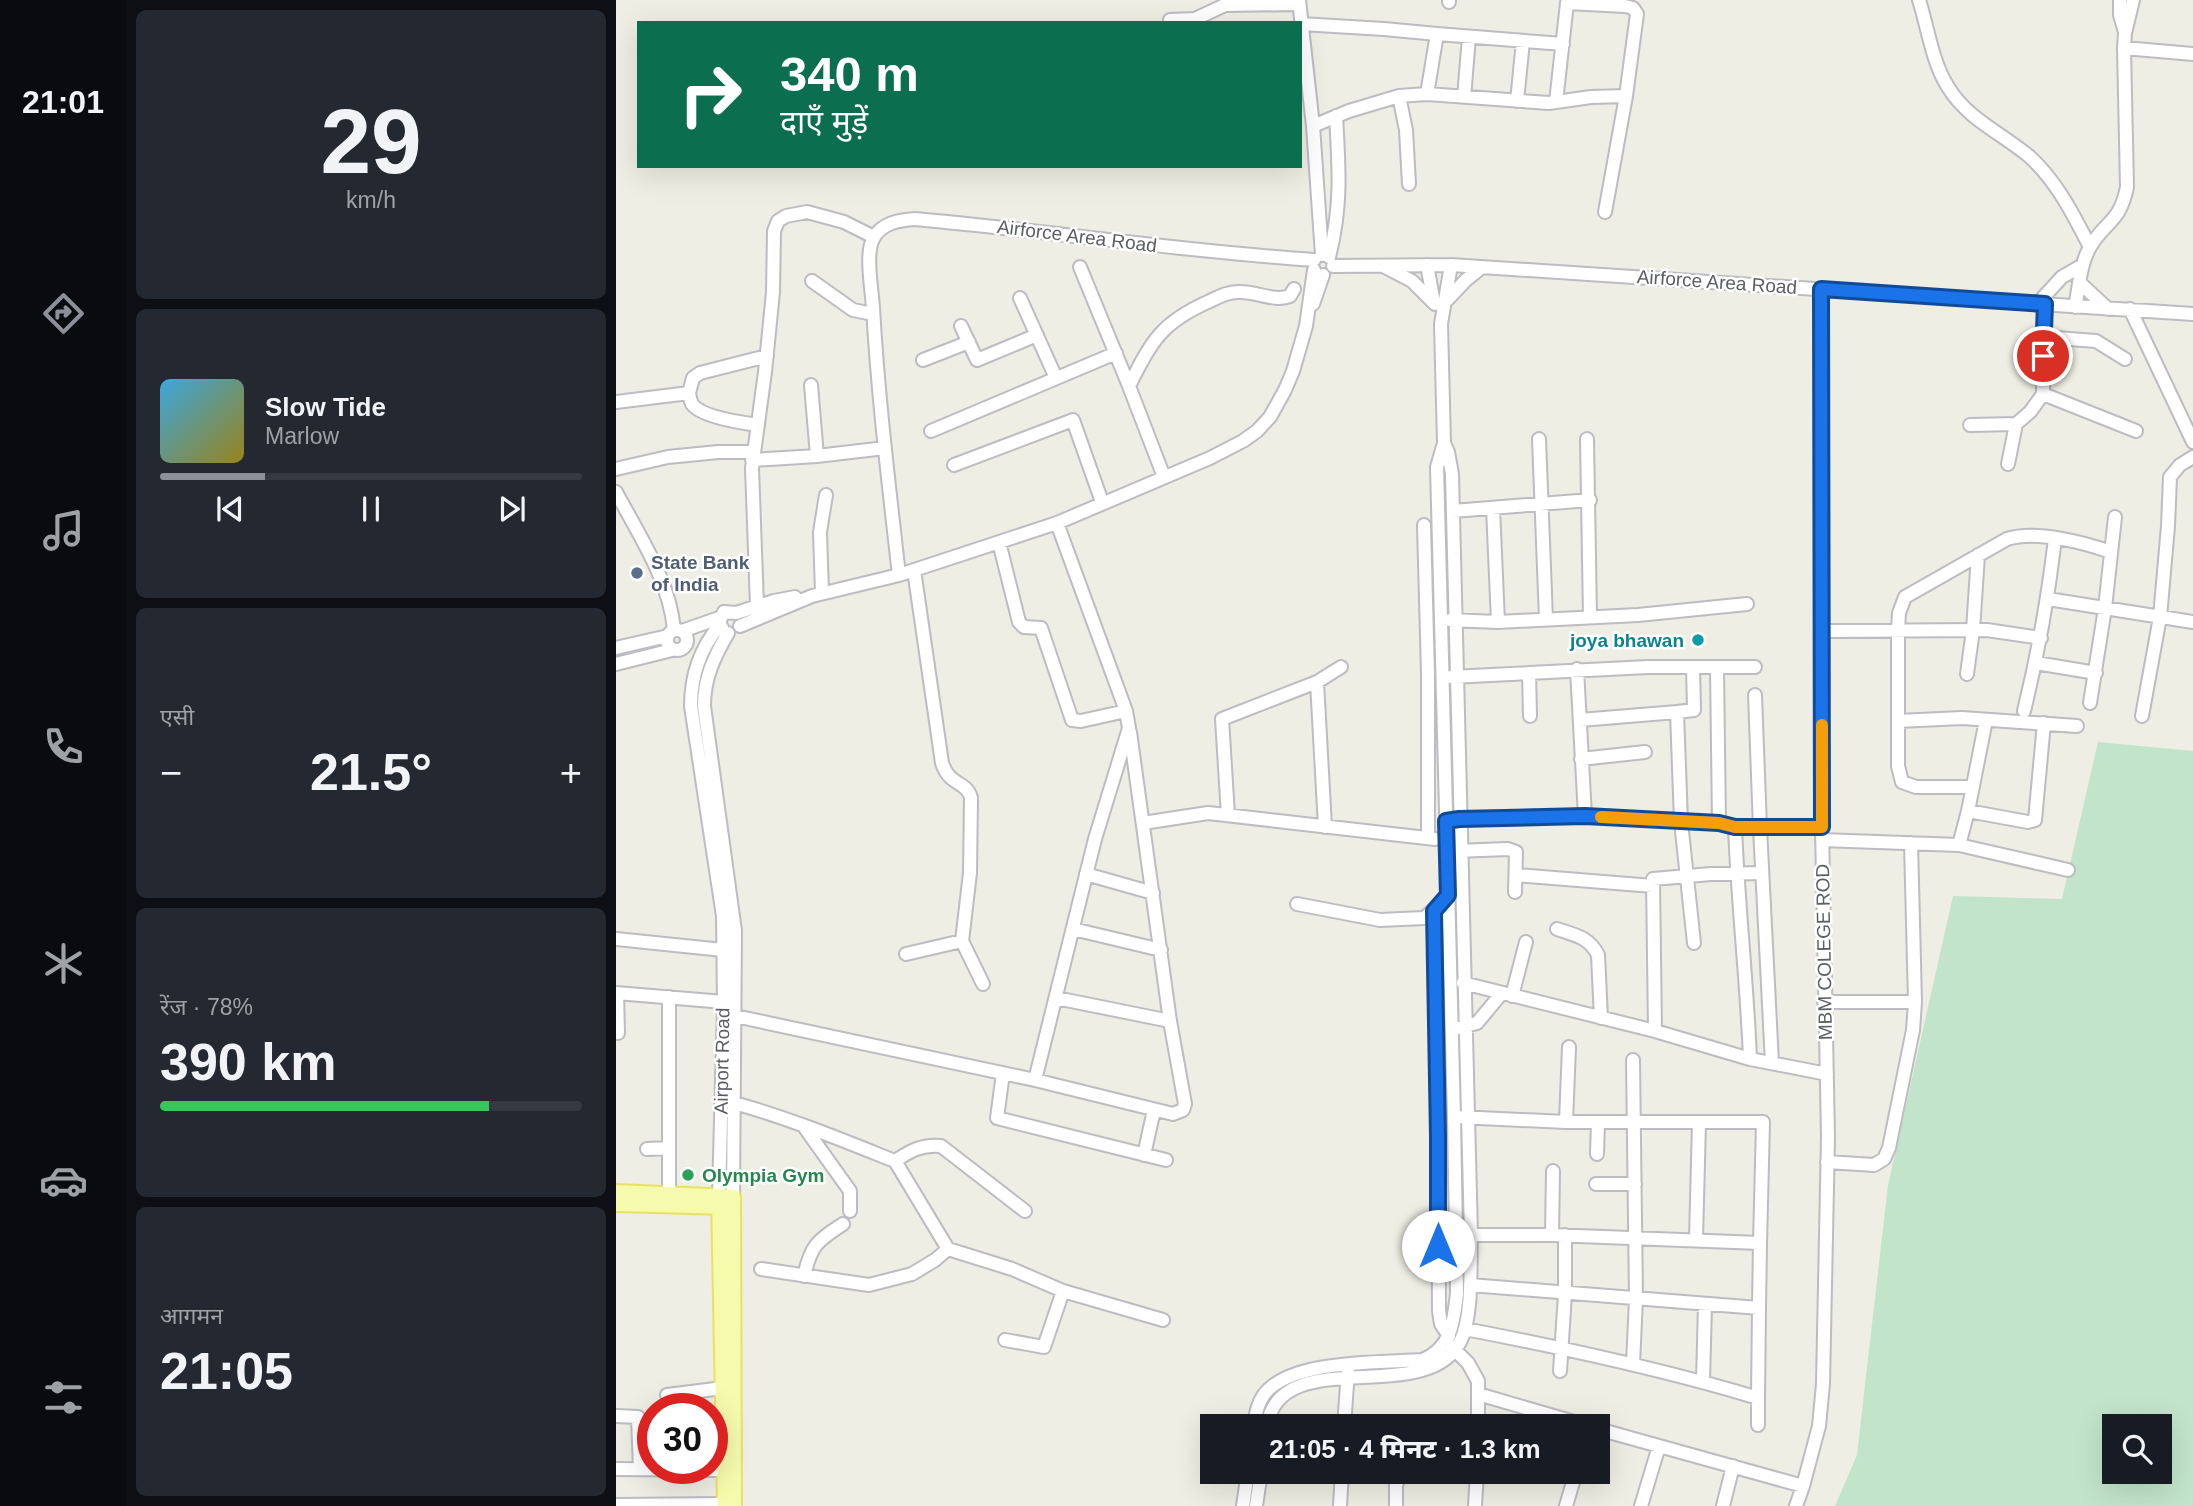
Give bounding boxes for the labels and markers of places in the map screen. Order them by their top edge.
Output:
pin [2013,326,2073,386]
place label: State Bank of India [651,552,750,595]
marker: State Bank of India [629,565,645,581]
place label: joya bhawan [1569,630,1684,651]
marker: joya bhawan [1690,632,1706,648]
place label: Olympia Gym [702,1165,825,1186]
marker: Olympia Gym [680,1167,696,1183]

